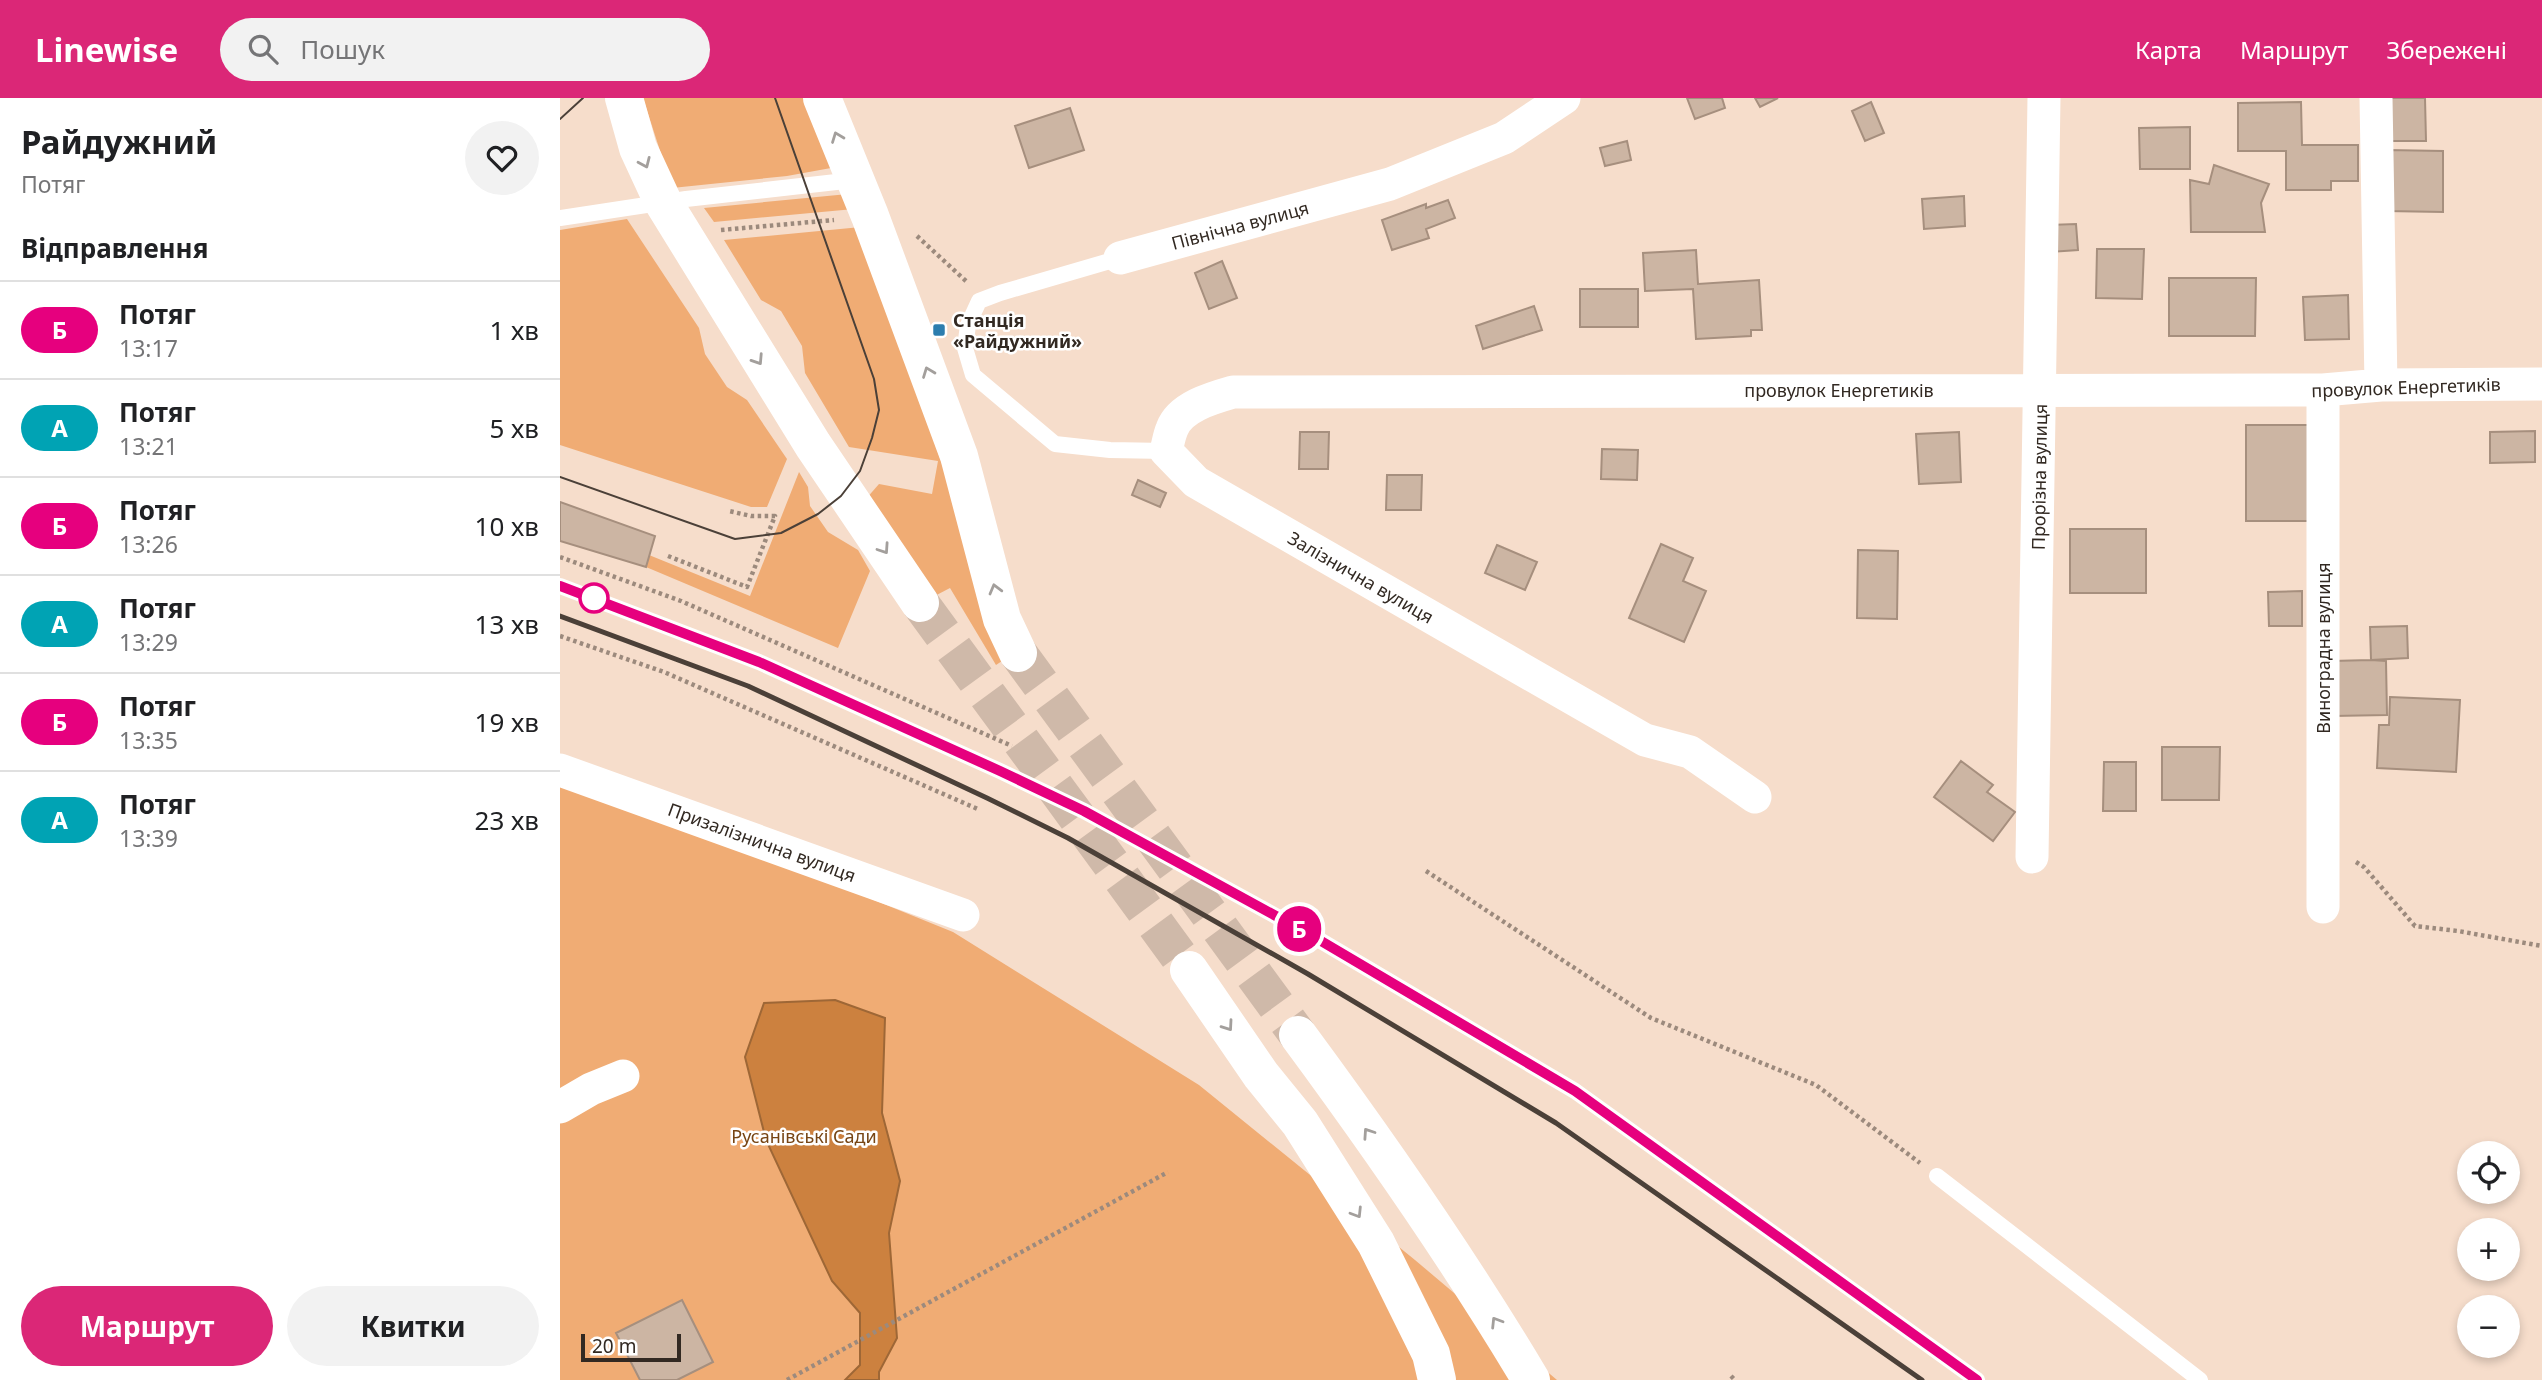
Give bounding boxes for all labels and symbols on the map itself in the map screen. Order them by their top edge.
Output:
one-way arrow [832,131,846,143]
one-way arrow [637,156,651,168]
street label: Північна вулиця [1169,195,1311,255]
place label: Станція «Райдужний» [953,308,1082,353]
marker: Станція «Райдужний» [931,322,947,338]
one-way arrow [750,352,763,365]
one-way arrow [922,367,936,379]
street label: провулок Енергетиків [2311,372,2501,402]
street label: провулок Енергетиків [1744,378,1934,402]
street label: Прорізна вулиця [2026,404,2052,550]
street label: Залізнична вулиця [1284,526,1438,628]
one-way arrow [875,542,888,555]
street label: Виноградна вулиця [2311,562,2335,734]
unlabelled marker [579,583,609,613]
one-way arrow [989,583,1003,595]
street label: Призалізнична вулиця [665,797,859,887]
line badge: Б [1276,906,1322,952]
one-way arrow [1220,1018,1232,1031]
park label: Русанівські Сади [731,1124,877,1148]
one-way arrow [1364,1128,1376,1141]
one-way arrow [1349,1205,1361,1218]
one-way arrow [1491,1316,1504,1329]
scale bar [581,1331,681,1363]

